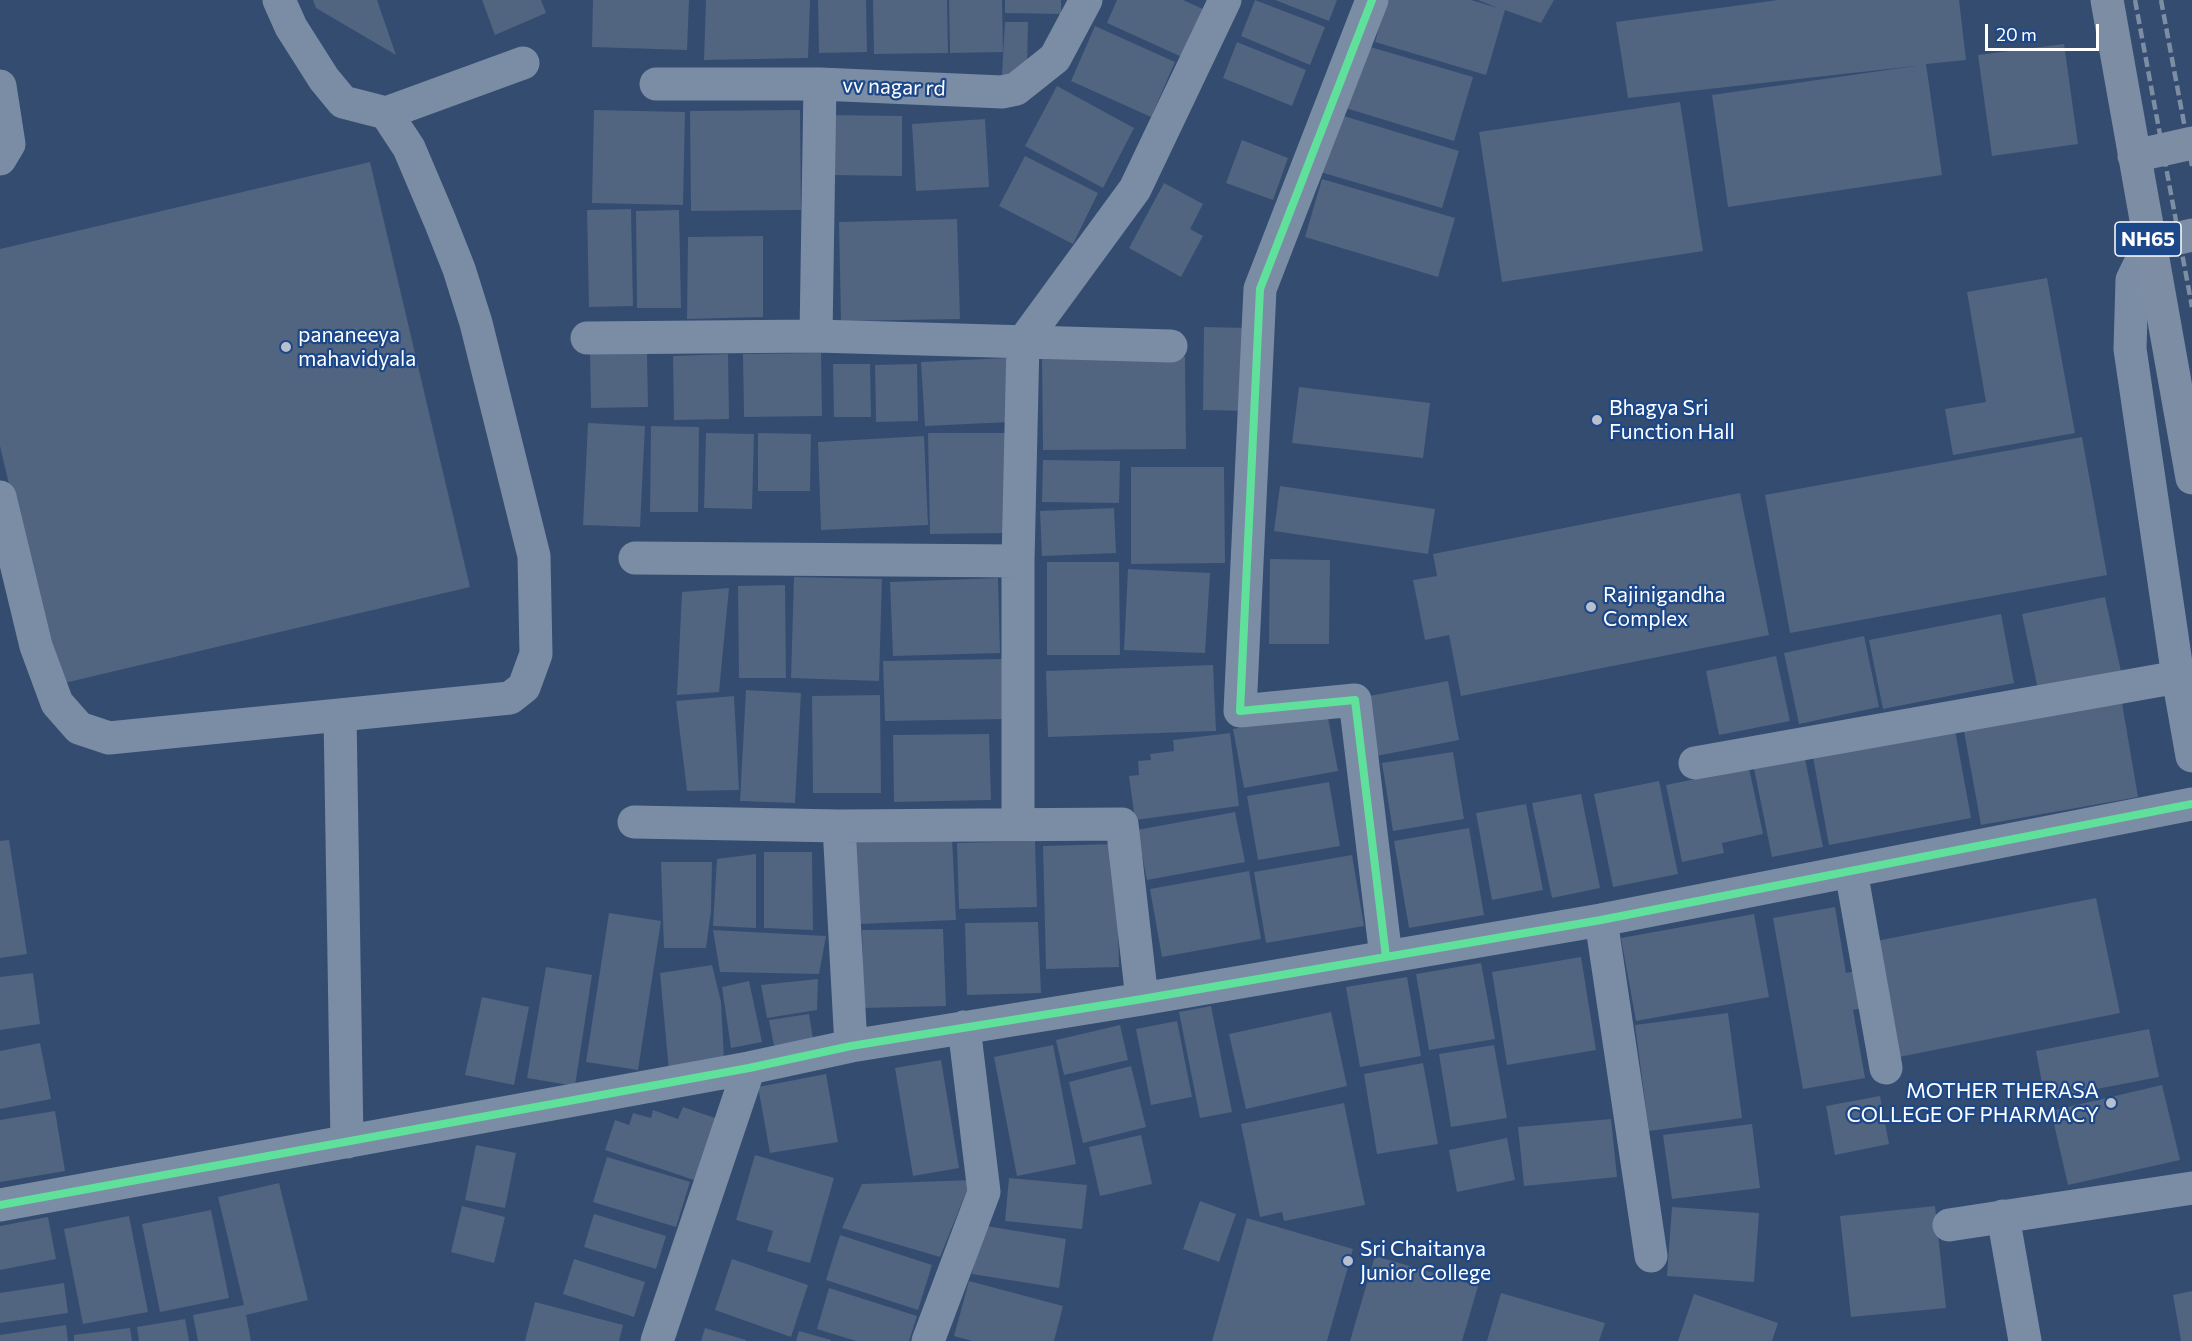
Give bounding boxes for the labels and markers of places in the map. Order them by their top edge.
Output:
place label: pananeeya mahavidyala [298,322,416,372]
marker: pananeeya mahavidyala [279,340,293,354]
place label: Bhagya Sri Function Hall [1609,395,1735,445]
marker: Bhagya Sri Function Hall [1590,413,1604,427]
place label: Rajinigandha Complex [1603,582,1726,632]
marker: Rajinigandha Complex [1584,600,1598,614]
place label: MOTHER THERASA COLLEGE OF PHARMACY [1846,1078,2099,1128]
marker: MOTHER THERASA COLLEGE OF PHARMACY [2104,1096,2118,1110]
place label: Sri Chaitanya Junior College [1360,1236,1491,1286]
marker: Sri Chaitanya Junior College [1341,1254,1355,1268]

